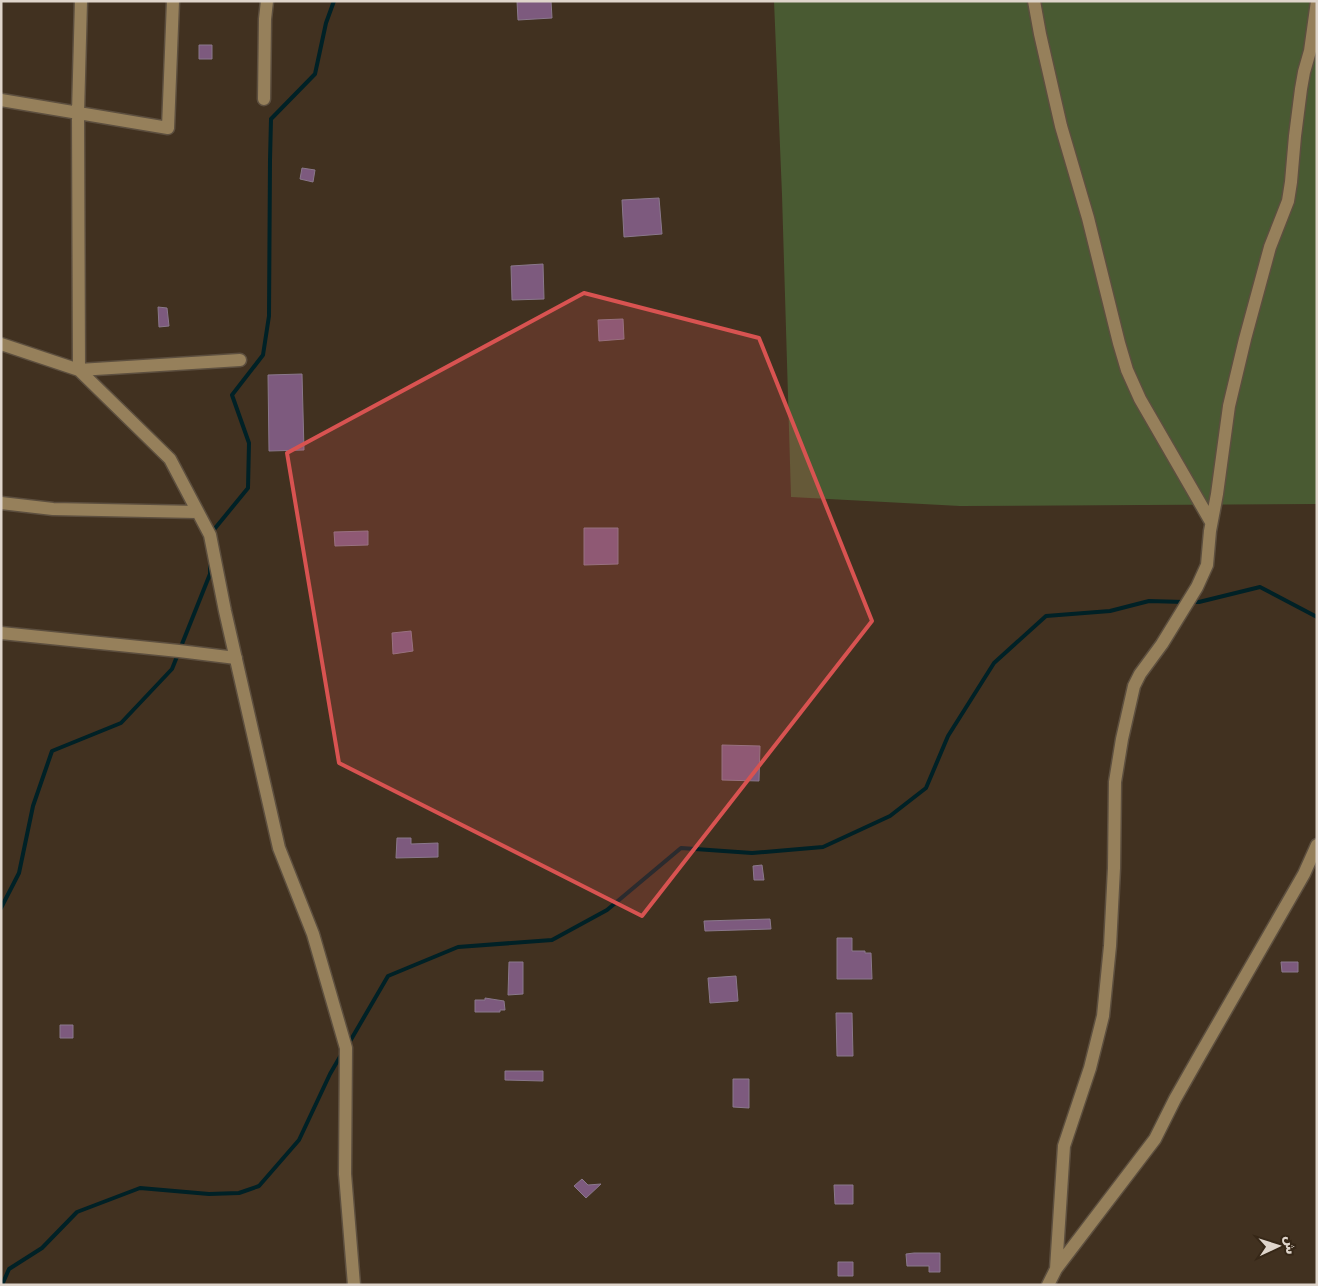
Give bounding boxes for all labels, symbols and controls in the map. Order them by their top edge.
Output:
north arrow [1253,1221,1303,1271]
text: ش [1282,1235,1300,1255]

